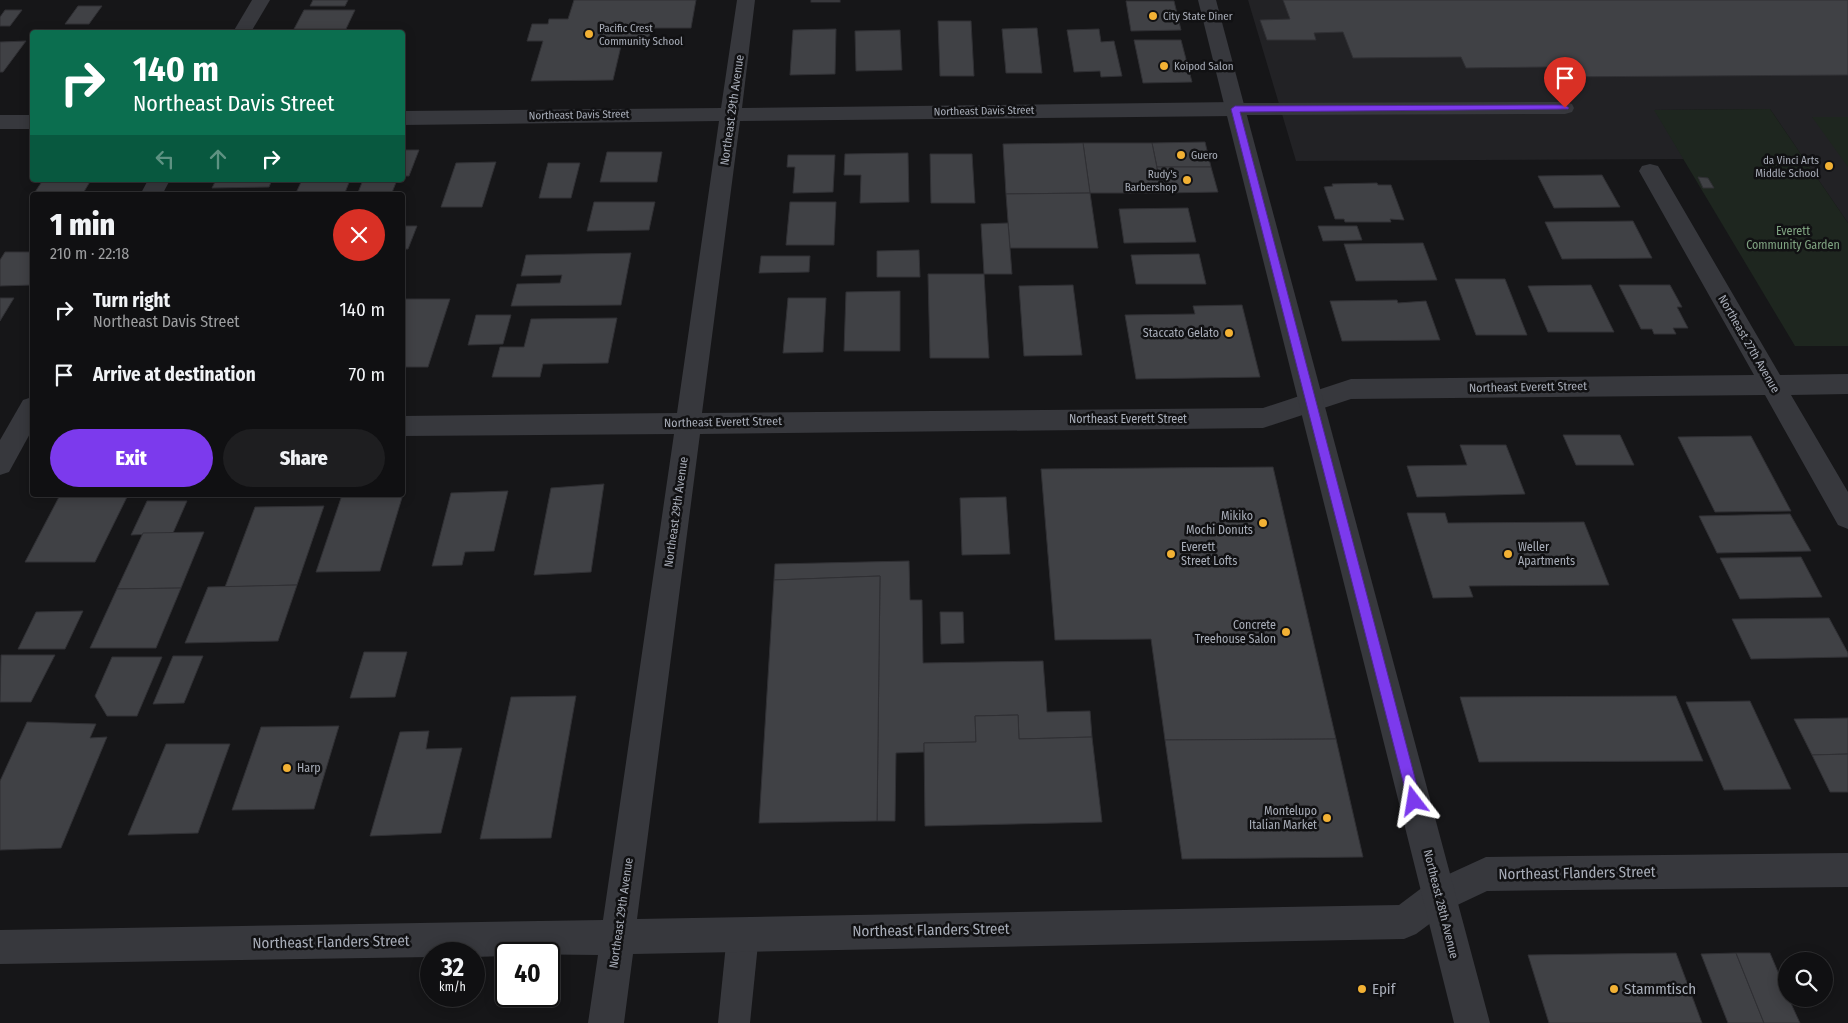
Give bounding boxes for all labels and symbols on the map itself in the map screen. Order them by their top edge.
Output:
marker: City State Diner [1147,10,1159,22]
place label: City State Diner [1163,10,1233,23]
place label: Pacific Crest Community School [599,22,683,48]
marker: Pacific Crest Community School [583,28,595,40]
street label: Northeast 29th Avenue [717,54,747,166]
pin [1544,57,1586,108]
marker: Koipod Salon [1158,60,1170,72]
place label: Koipod Salon [1174,60,1234,73]
street label: Northeast Davis Street [934,104,1035,118]
street label: Northeast Davis Street [529,108,630,122]
marker: Guero [1175,149,1187,161]
place label: Guero [1191,149,1218,162]
place label: da Vinci Arts Middle School [1755,154,1819,180]
marker: da Vinci Arts Middle School [1823,160,1835,172]
place label: Rudy's Barbershop [1125,168,1177,194]
marker: Rudy's Barbershop [1181,174,1193,186]
park label: Everett Community Garden [1746,224,1840,252]
street label: Northeast 27th Avenue [1715,293,1783,395]
place label: Staccato Gelato [1143,326,1219,340]
marker: Staccato Gelato [1223,327,1235,339]
street label: Northeast Everett Street [1469,379,1587,395]
street label: Northeast Everett Street [1069,412,1187,426]
street label: Northeast Everett Street [664,414,782,430]
street label: Northeast 29th Avenue [661,456,691,568]
place label: Mikiko Mochi Donuts [1186,509,1253,537]
marker: Mikiko Mochi Donuts [1257,517,1269,529]
place label: Everett Street Lofts [1181,540,1237,568]
place label: Weller Apartments [1518,540,1575,568]
marker: Everett Street Lofts [1165,548,1177,560]
marker: Weller Apartments [1502,548,1514,560]
place label: Concrete Treehouse Salon [1195,618,1276,646]
marker: Concrete Treehouse Salon [1280,626,1292,638]
place label: Harp [297,761,321,775]
marker: Harp [281,762,293,774]
position arrow [1387,774,1439,826]
place label: Montelupo Italian Market [1249,804,1317,832]
marker: Montelupo Italian Market [1321,812,1333,824]
street label: Northeast 28th Avenue [1421,848,1461,960]
street label: Northeast 29th Avenue [606,857,636,969]
street label: Northeast Flanders Street [1498,863,1656,883]
street label: Northeast Flanders Street [852,920,1010,940]
street label: Northeast Flanders Street [252,932,410,952]
speed limit sign: 40 [495,942,560,1007]
place label: Epif [1372,980,1397,998]
place label: Stammtisch [1624,980,1696,998]
marker: Epif [1356,983,1368,995]
marker: Stammtisch [1608,983,1620,995]

